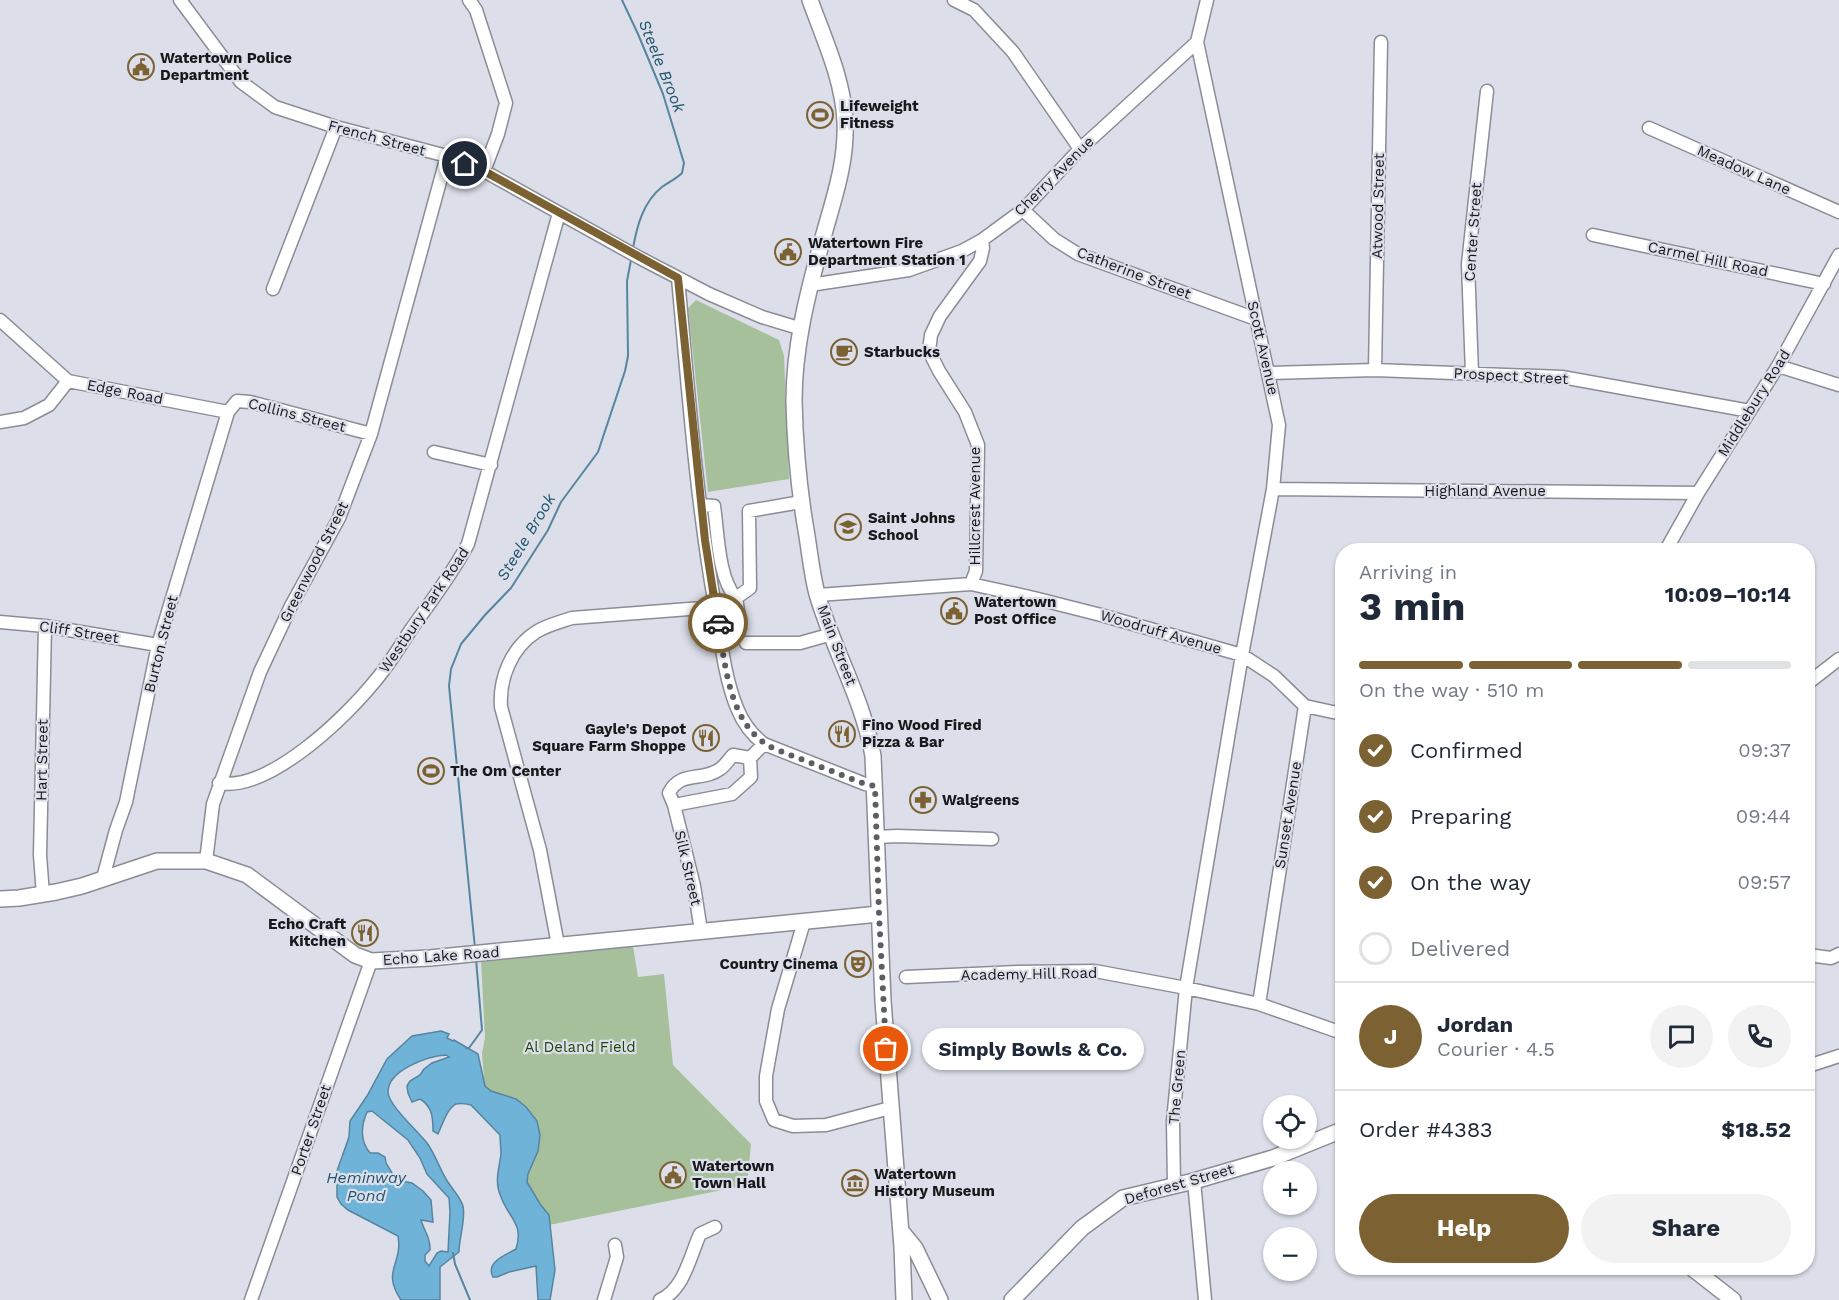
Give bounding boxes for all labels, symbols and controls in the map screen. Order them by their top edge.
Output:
water label: Steele Brook [635,17,690,116]
place label: Watertown Police Department [160,49,292,84]
public building icon: Watertown Police Department [126,52,156,82]
place label: Lifeweight Fitness [840,97,919,132]
sports icon: Lifeweight Fitness [805,100,835,130]
street label: French Street [326,116,428,160]
street label: Cherry Avenue [1010,132,1098,220]
pin [439,138,490,189]
street label: Meadow Lane [1694,141,1794,199]
icon: home [448,147,481,180]
street label: Atwood Street [1368,152,1388,259]
street label: Center Street [1461,181,1485,282]
place label: Watertown Fire Department Station 1 [808,234,966,269]
public building icon: Watertown Fire Department Station 1 [773,237,803,267]
street label: Carmel Hill Road [1646,237,1770,281]
street label: Catherine Street [1074,243,1194,303]
street label: Scott Avenue [1243,299,1283,397]
cafe icon: Starbucks [829,337,859,367]
place label: Starbucks [864,343,940,361]
street label: Middlebury Road [1714,346,1794,460]
street label: Prospect Street [1453,364,1570,388]
street label: Edge Road [85,376,165,408]
street label: Collins Street [246,394,348,436]
street label: Hillcrest Avenue [966,447,984,565]
street label: Highland Avenue [1424,482,1546,500]
water label: Steele Brook [493,489,560,584]
street label: Greenwood Street [276,498,353,625]
place label: Saint Johns School [868,509,955,544]
school or university icon: Saint Johns School [833,512,863,542]
street label: Westbury Park Road [375,544,473,676]
text: Arriving in [1359,560,1457,584]
text: 10:09–10:14 [1665,582,1791,607]
text: 3 min [1359,584,1466,629]
street label: Burton Street [140,593,182,694]
courier [688,593,748,653]
place label: Watertown Post Office [974,593,1057,628]
public building icon: Watertown Post Office [939,596,969,626]
street label: Main Street [813,602,861,688]
street label: Woodruff Avenue [1098,606,1224,658]
icon: car [702,607,735,640]
street label: Cliff Street [38,617,121,647]
text: On the way · 510 m [1359,678,1544,702]
place label: Fino Wood Fired Pizza & Bar [862,716,982,751]
street label: Hart Street [32,718,52,801]
restaurant icon: Fino Wood Fired Pizza & Bar [827,719,857,749]
place label: Gayle's Depot Square Farm Shoppe [532,720,686,755]
restaurant icon: Gayle's Depot Square Farm Shoppe [691,723,721,753]
icon: check [1359,734,1392,767]
text: Confirmed [1410,738,1523,763]
text: 09:37 [1738,738,1791,762]
sports icon: The Om Center [416,756,446,786]
street label: Sunset Avenue [1271,760,1305,870]
place label: The Om Center [450,762,562,780]
pharmacy icon: Walgreens [908,785,938,815]
place label: Walgreens [942,791,1019,809]
icon: check [1359,800,1392,833]
text: Preparing [1410,804,1511,829]
text: 09:44 [1736,804,1791,828]
street label: Silk Street [671,829,706,908]
icon: check [1359,866,1392,899]
text: On the way [1410,870,1531,895]
text: 09:57 [1737,870,1791,894]
place label: Echo Craft Kitchen [268,915,346,950]
restaurant icon: Echo Craft Kitchen [350,918,380,948]
text: Delivered [1410,936,1510,961]
street label: Echo Lake Road [382,943,500,969]
theatre icon: Country Cinema [843,949,873,979]
place label: Country Cinema [719,955,838,973]
street label: Academy Hill Road [961,964,1097,984]
button: chat [1650,1005,1713,1068]
button: phone [1728,1005,1791,1068]
text: Jordan [1437,1012,1513,1037]
pin [860,1023,911,1074]
text: J [1384,1024,1397,1049]
callout: Simply Bowls & Co. [922,1028,1144,1070]
icon: bag [869,1032,902,1065]
text: Simply Bowls & Co. [939,1037,1127,1061]
text: Courier · 4.5 [1437,1037,1555,1061]
park label: Al Deland Field [524,1038,636,1056]
street label: The Green [1165,1049,1189,1125]
street label: Porter Street [287,1082,335,1178]
map controls [1263,1095,1317,1281]
button: locate [1263,1095,1317,1149]
text: Order #4383 [1359,1117,1493,1142]
text: $18.52 [1721,1117,1791,1142]
place label: Watertown Town Hall [692,1157,774,1192]
public building icon: Watertown Town Hall [658,1160,688,1190]
street label: Deforest Street [1122,1160,1237,1208]
button: + [1263,1161,1317,1215]
place label: Watertown History Museum [874,1165,995,1200]
water label: Heminway Pond [326,1168,407,1205]
museum icon: Watertown History Museum [840,1168,870,1198]
button: Help [1359,1194,1569,1263]
button: Share [1581,1194,1791,1263]
button: − [1263,1227,1317,1281]

